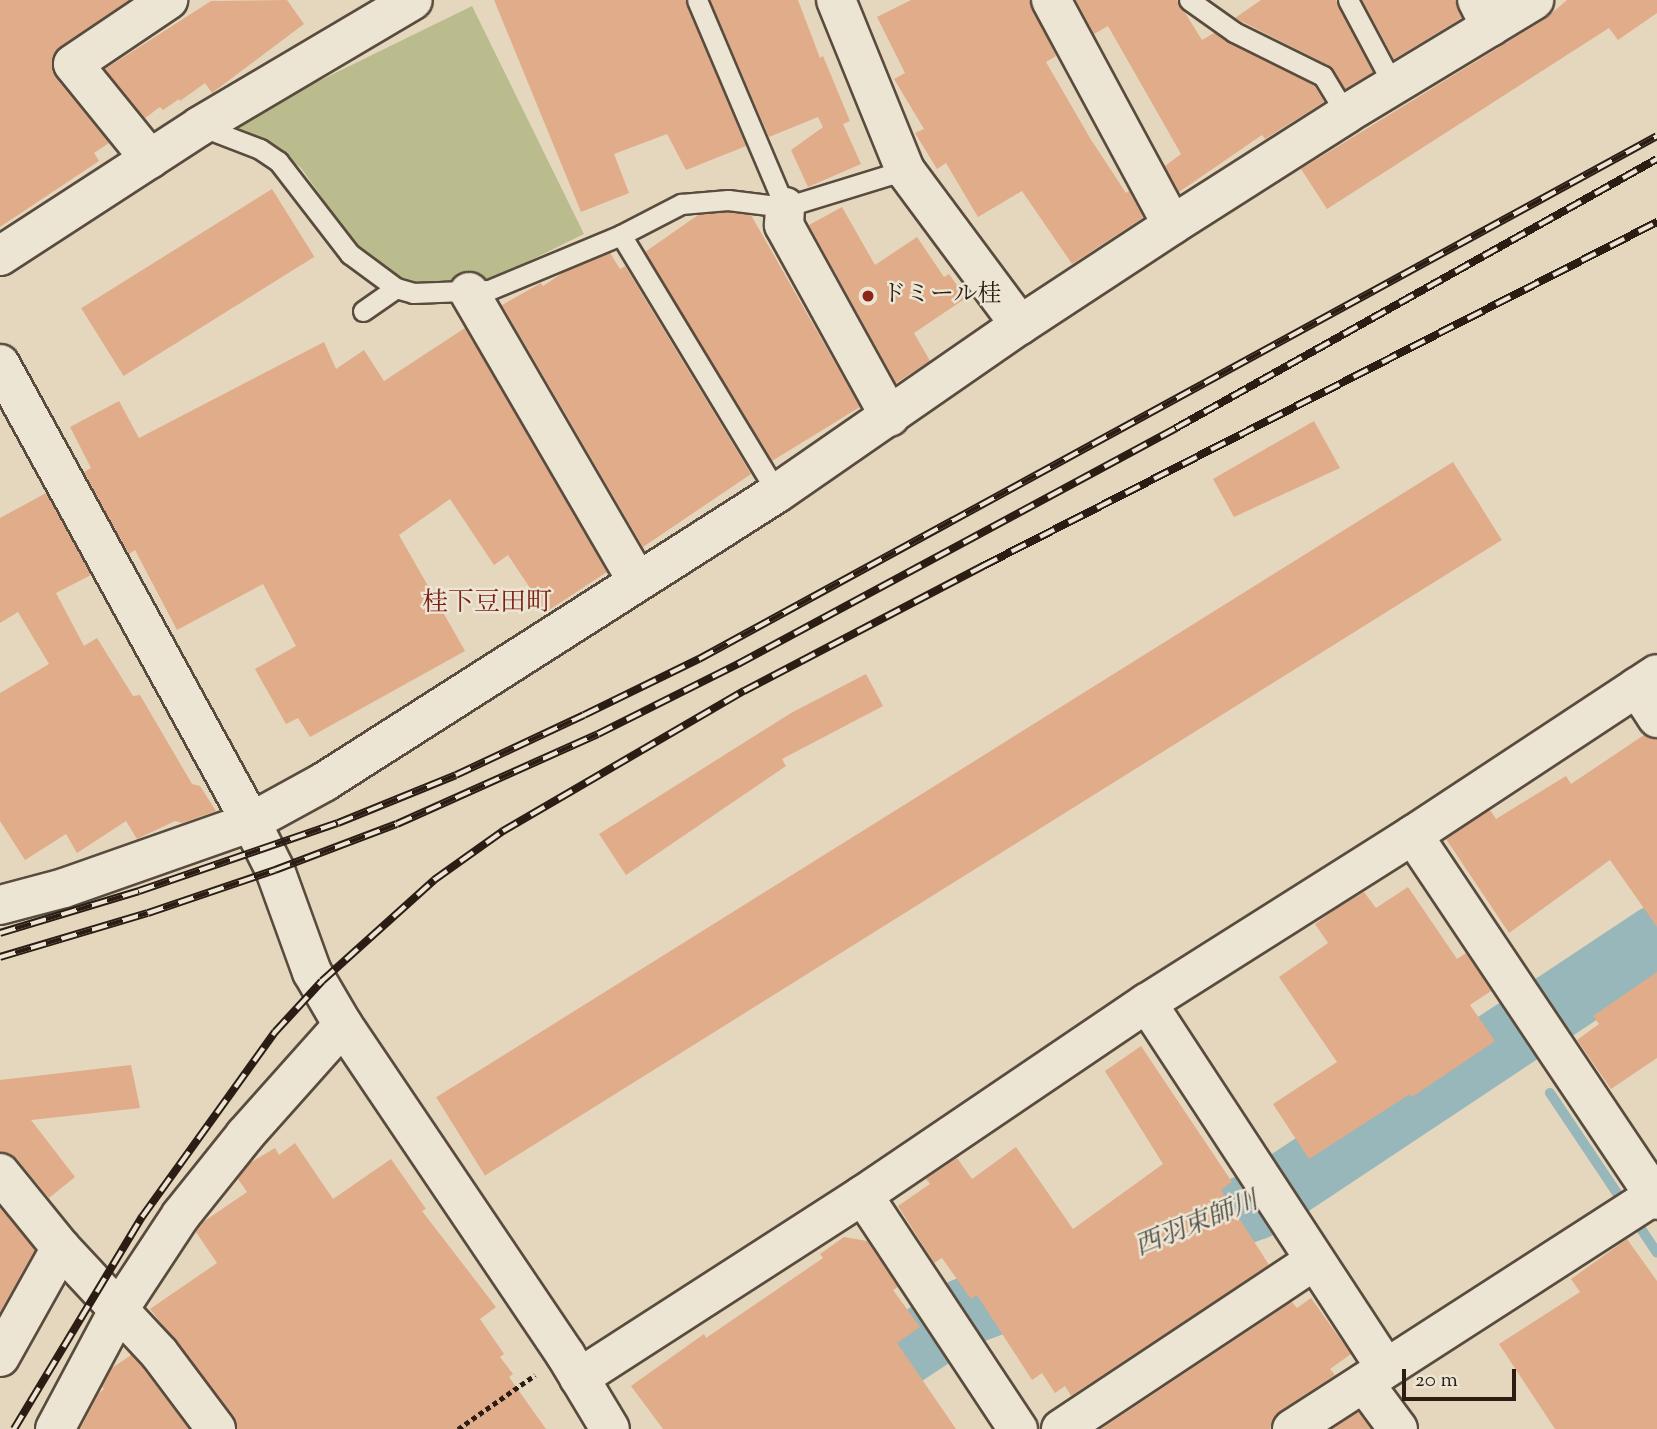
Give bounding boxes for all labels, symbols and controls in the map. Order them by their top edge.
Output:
place label: ドミール桂 [882,282,1002,310]
marker: ドミール桂 [860,288,876,304]
district label: 桂下豆田町 [422,588,552,620]
water label: 西羽束師川 [1131,1186,1263,1264]
scale bar [1405,1356,1519,1400]
text: 20 m [1415,1366,1458,1396]

